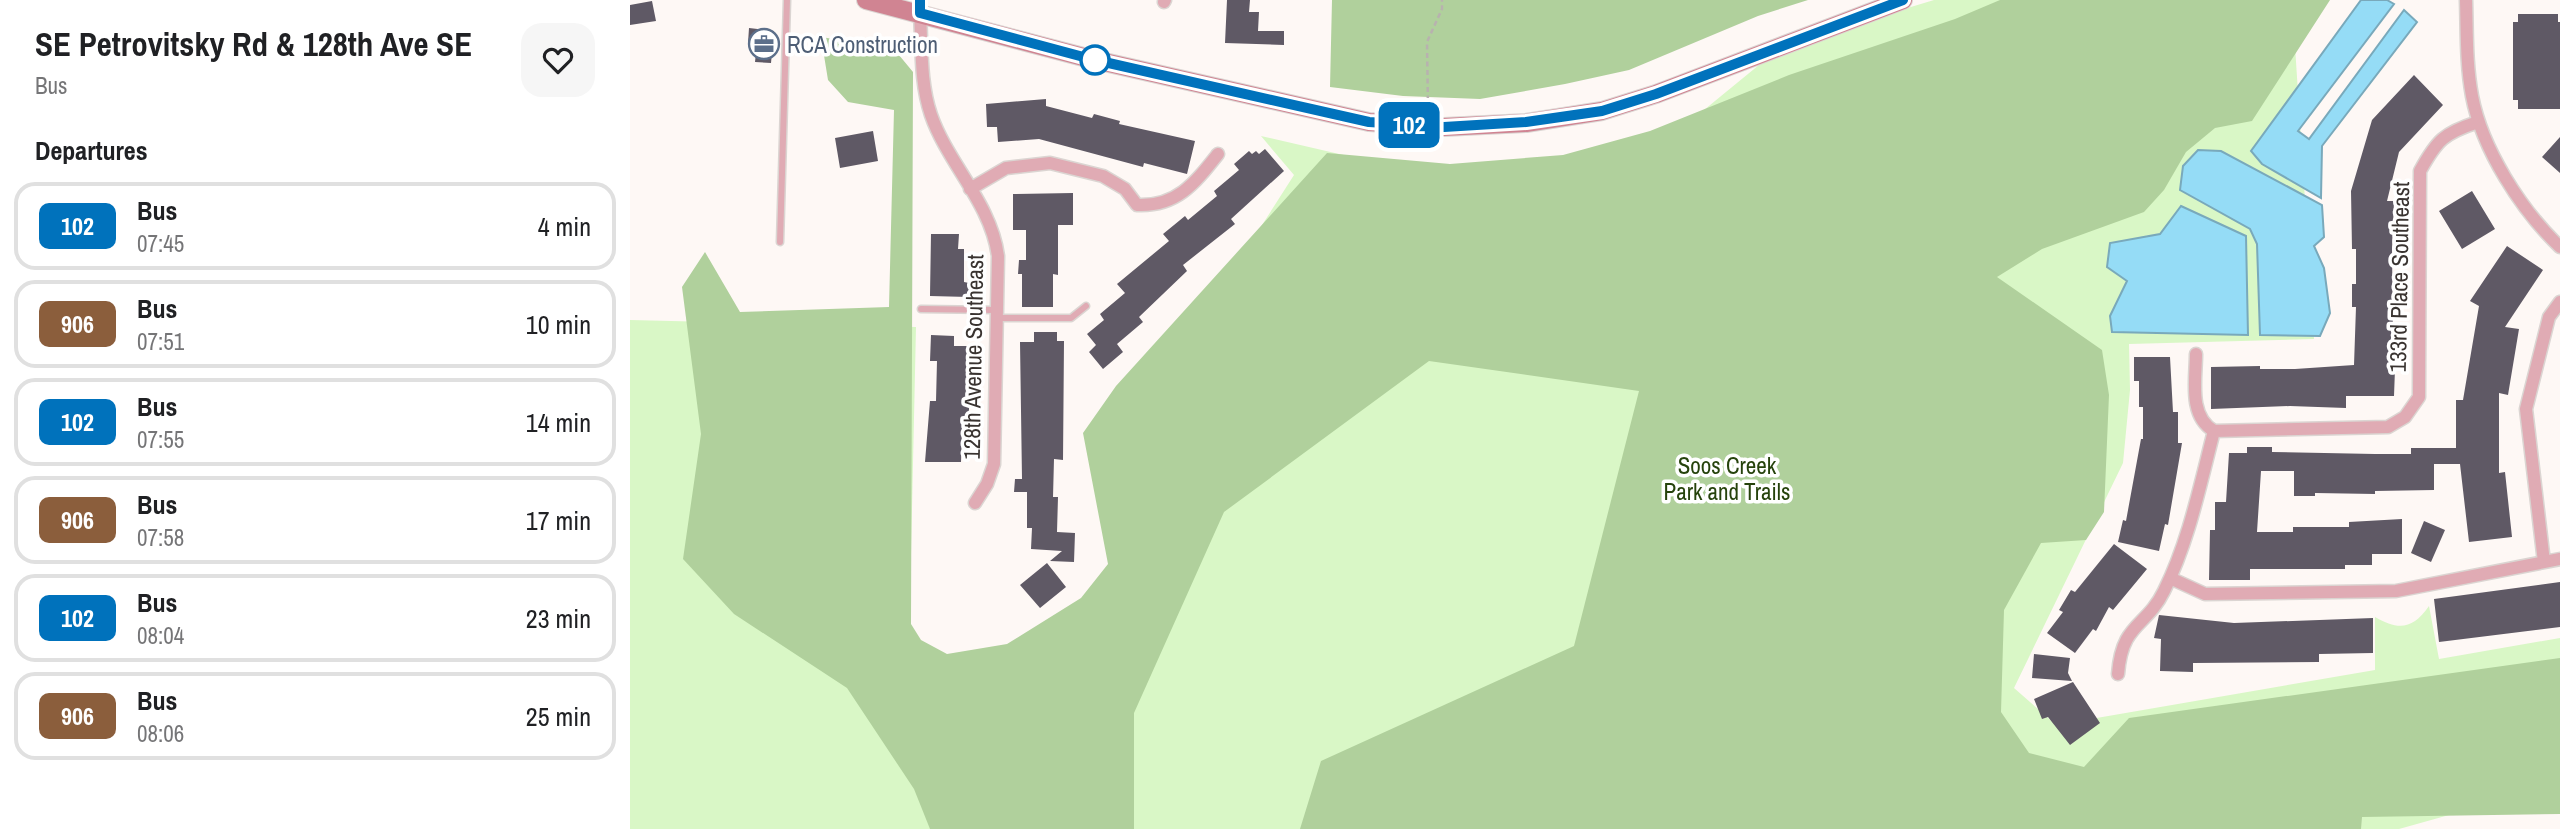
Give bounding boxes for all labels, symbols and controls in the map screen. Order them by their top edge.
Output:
text: SE Petrovitsky Rd & 128th Ave SE [35,22,472,66]
button: heart [521,23,595,97]
office icon: RCA Construction [747,27,781,61]
place label: RCA Construction [787,29,938,60]
unlabelled marker [1080,45,1110,75]
text: Bus [35,70,68,101]
line badge: 102 [1369,102,1449,148]
text: 102 [1393,109,1425,141]
text: Departures [35,133,148,168]
street label: 133rd Place Southeast [2382,181,2416,373]
text: Bus [137,193,177,228]
text: 4 min [538,209,591,244]
text: 102 [61,210,94,242]
text: 07:45 [137,228,184,259]
street label: 128th Avenue Southeast [956,254,990,460]
text: Bus [137,291,177,326]
text: 10 min [526,307,591,342]
text: 906 [61,308,94,340]
text: 07:51 [137,326,184,357]
text: Bus [137,389,177,424]
text: 14 min [526,405,591,440]
text: 102 [61,406,94,438]
text: 07:55 [137,424,184,455]
park label: Soos Creek Park and Trails [1664,450,1790,507]
text: Bus [137,487,177,522]
text: 17 min [526,503,591,538]
text: 906 [61,504,94,536]
text: 07:58 [137,522,184,553]
text: Bus [137,585,177,620]
text: 23 min [526,601,591,636]
text: 102 [61,602,94,634]
text: 08:04 [137,620,184,651]
text: Bus [137,683,177,718]
text: 25 min [526,699,591,734]
text: 906 [61,700,94,732]
text: 08:06 [137,718,184,749]

